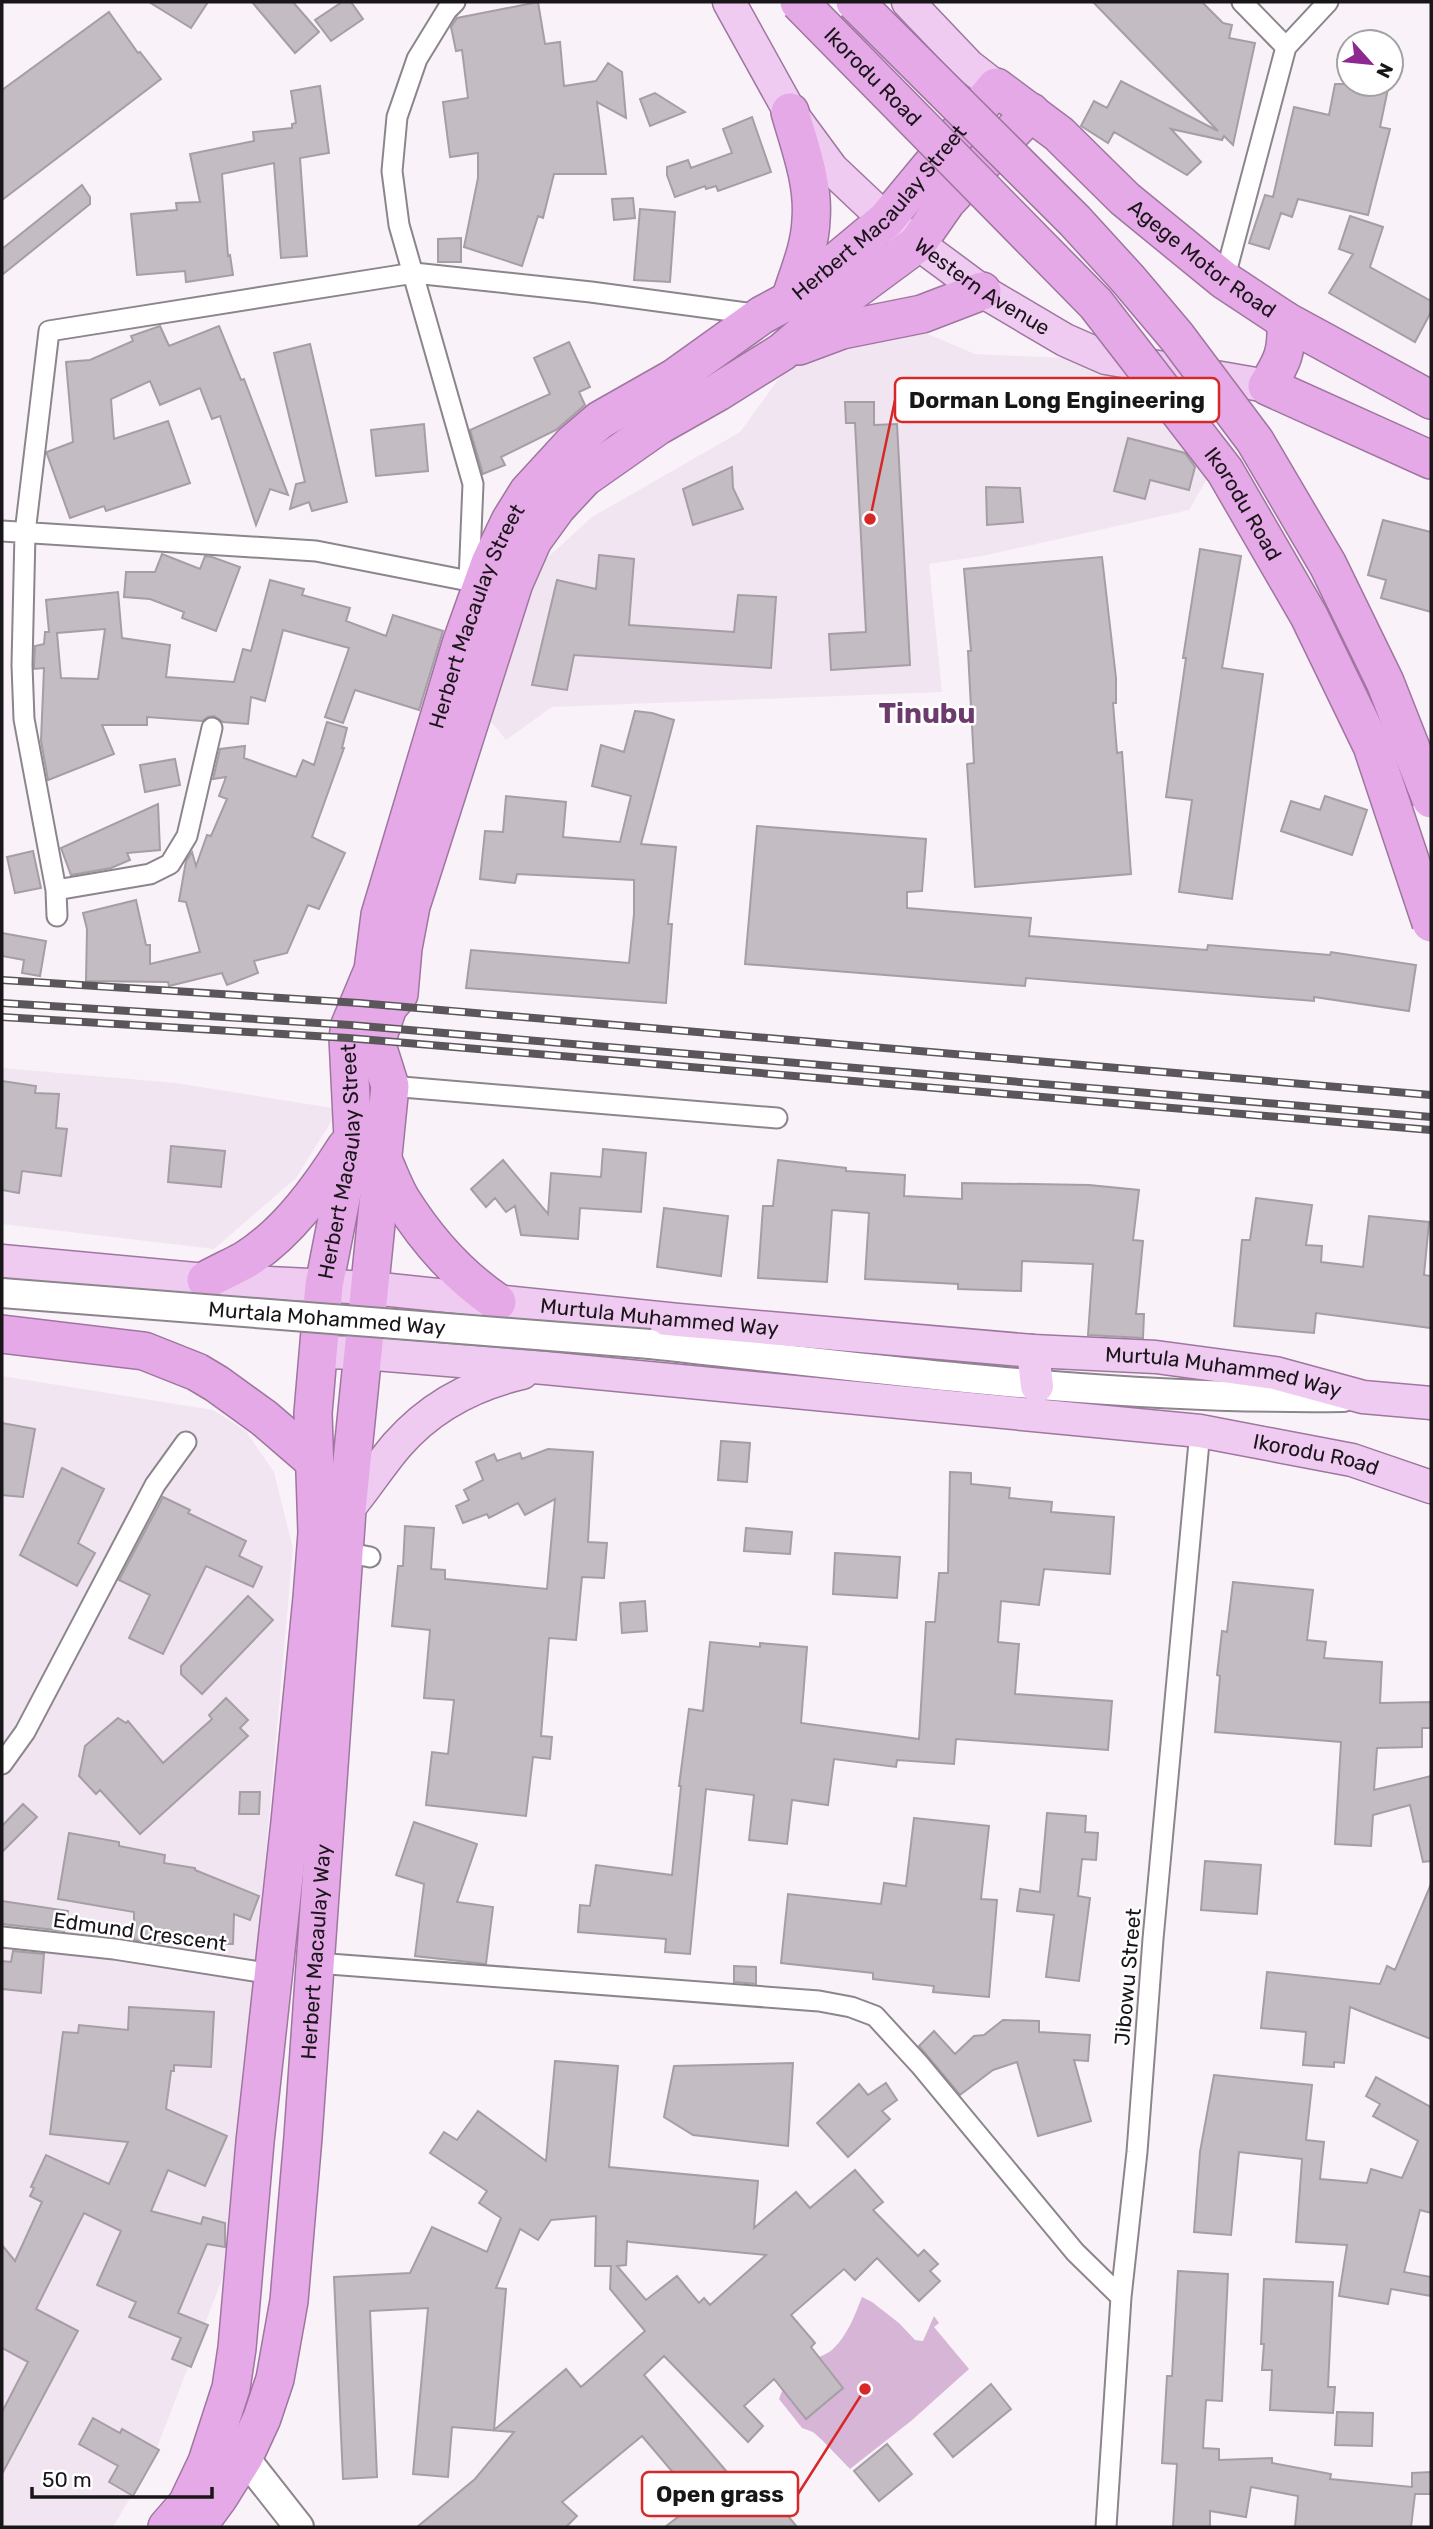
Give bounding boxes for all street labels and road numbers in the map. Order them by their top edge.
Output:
street label: Ikorodu Road [819,22,927,131]
street label: Herbert Macaulay Street [787,120,971,305]
street label: Agege Motor Road [1124,194,1281,323]
street label: Western Avenue [910,232,1055,340]
street label: Ikorodu Road [1199,442,1287,565]
street label: Herbert Macaulay Street [423,499,530,731]
street label: Herbert Macaulay Street [312,1043,365,1281]
street label: Murtula Muhammed Way [539,1293,780,1341]
street label: Murtala Mohammed Way [207,1296,447,1340]
street label: Murtula Muhammed Way [1104,1342,1345,1403]
street label: Ikorodu Road [1251,1428,1382,1480]
street label: Herbert Macaulay Way [295,1843,336,2060]
street label: Edmund Crescent [52,1907,229,1956]
street label: Jibowu Street [1109,1907,1146,2047]

